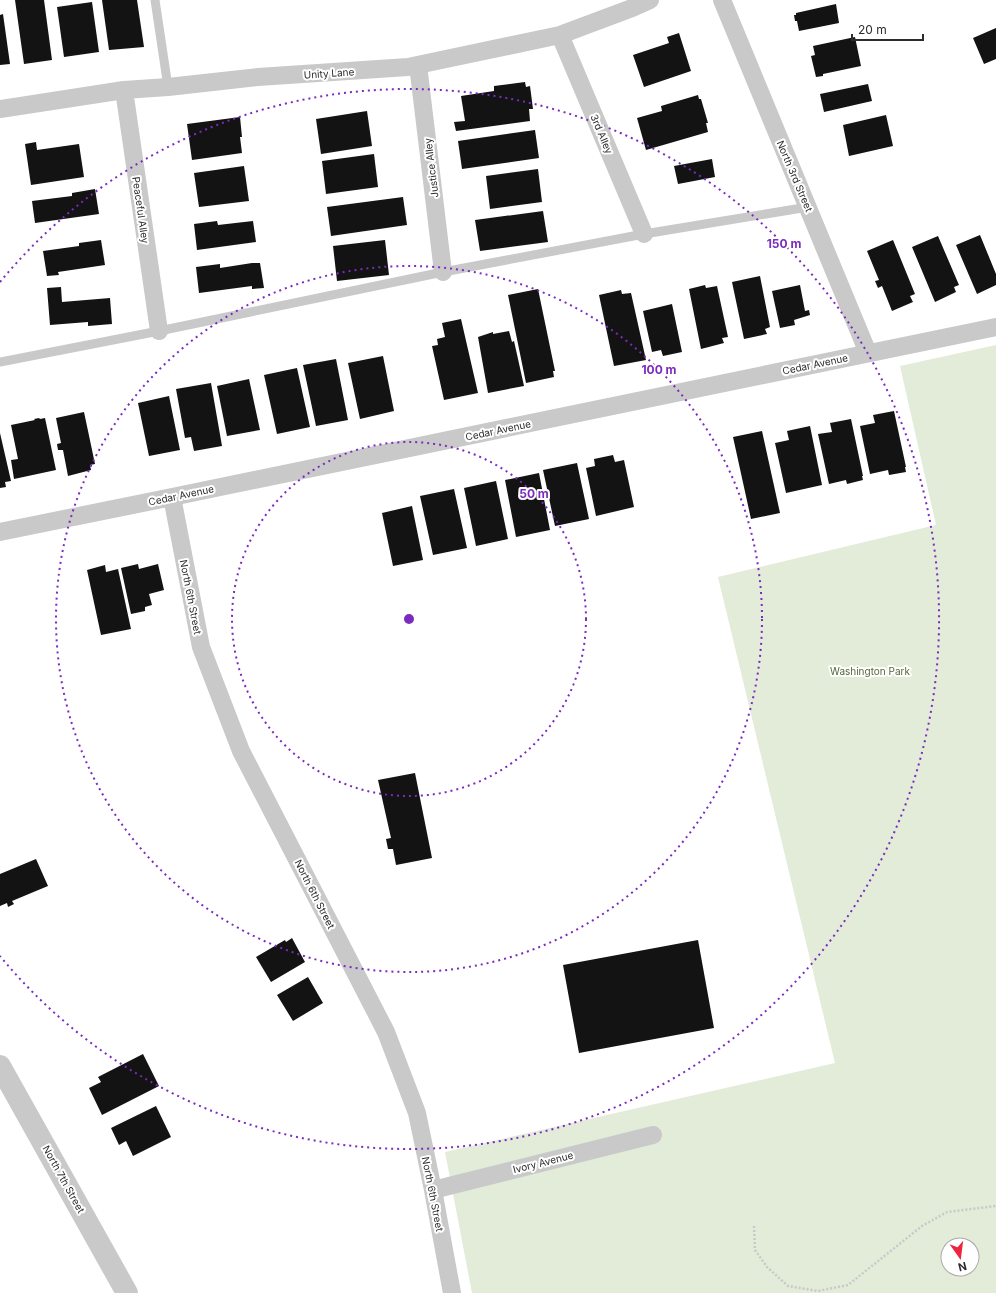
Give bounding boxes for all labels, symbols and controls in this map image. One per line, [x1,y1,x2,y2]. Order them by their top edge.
scale bar [852,16,923,42]
text: 20 m [858,22,887,37]
street label: Unity Lane [303,65,355,81]
street label: 3rd Alley [588,112,616,156]
street label: Justice Alley [421,137,441,198]
street label: North 3rd Street [775,138,816,214]
street label: Peaceful Alley [130,176,152,245]
text: 150 m [767,236,801,251]
street label: Cedar Avenue [781,351,849,377]
text: 100 m [641,362,677,377]
street label: Cedar Avenue [464,417,532,443]
street label: Cedar Avenue [147,482,215,508]
text: 50 m [519,486,549,501]
street label: North 6th Street [178,559,204,636]
centre of rings [402,612,416,626]
park label: Washington Park [830,665,910,677]
street label: North 6th Street [292,857,338,931]
street label: North 7th Street [40,1143,88,1215]
street label: Ivory Avenue [512,1149,575,1175]
street label: North 6th Street [420,1156,446,1233]
north arrow [940,1237,980,1277]
text: N [957,1259,968,1275]

